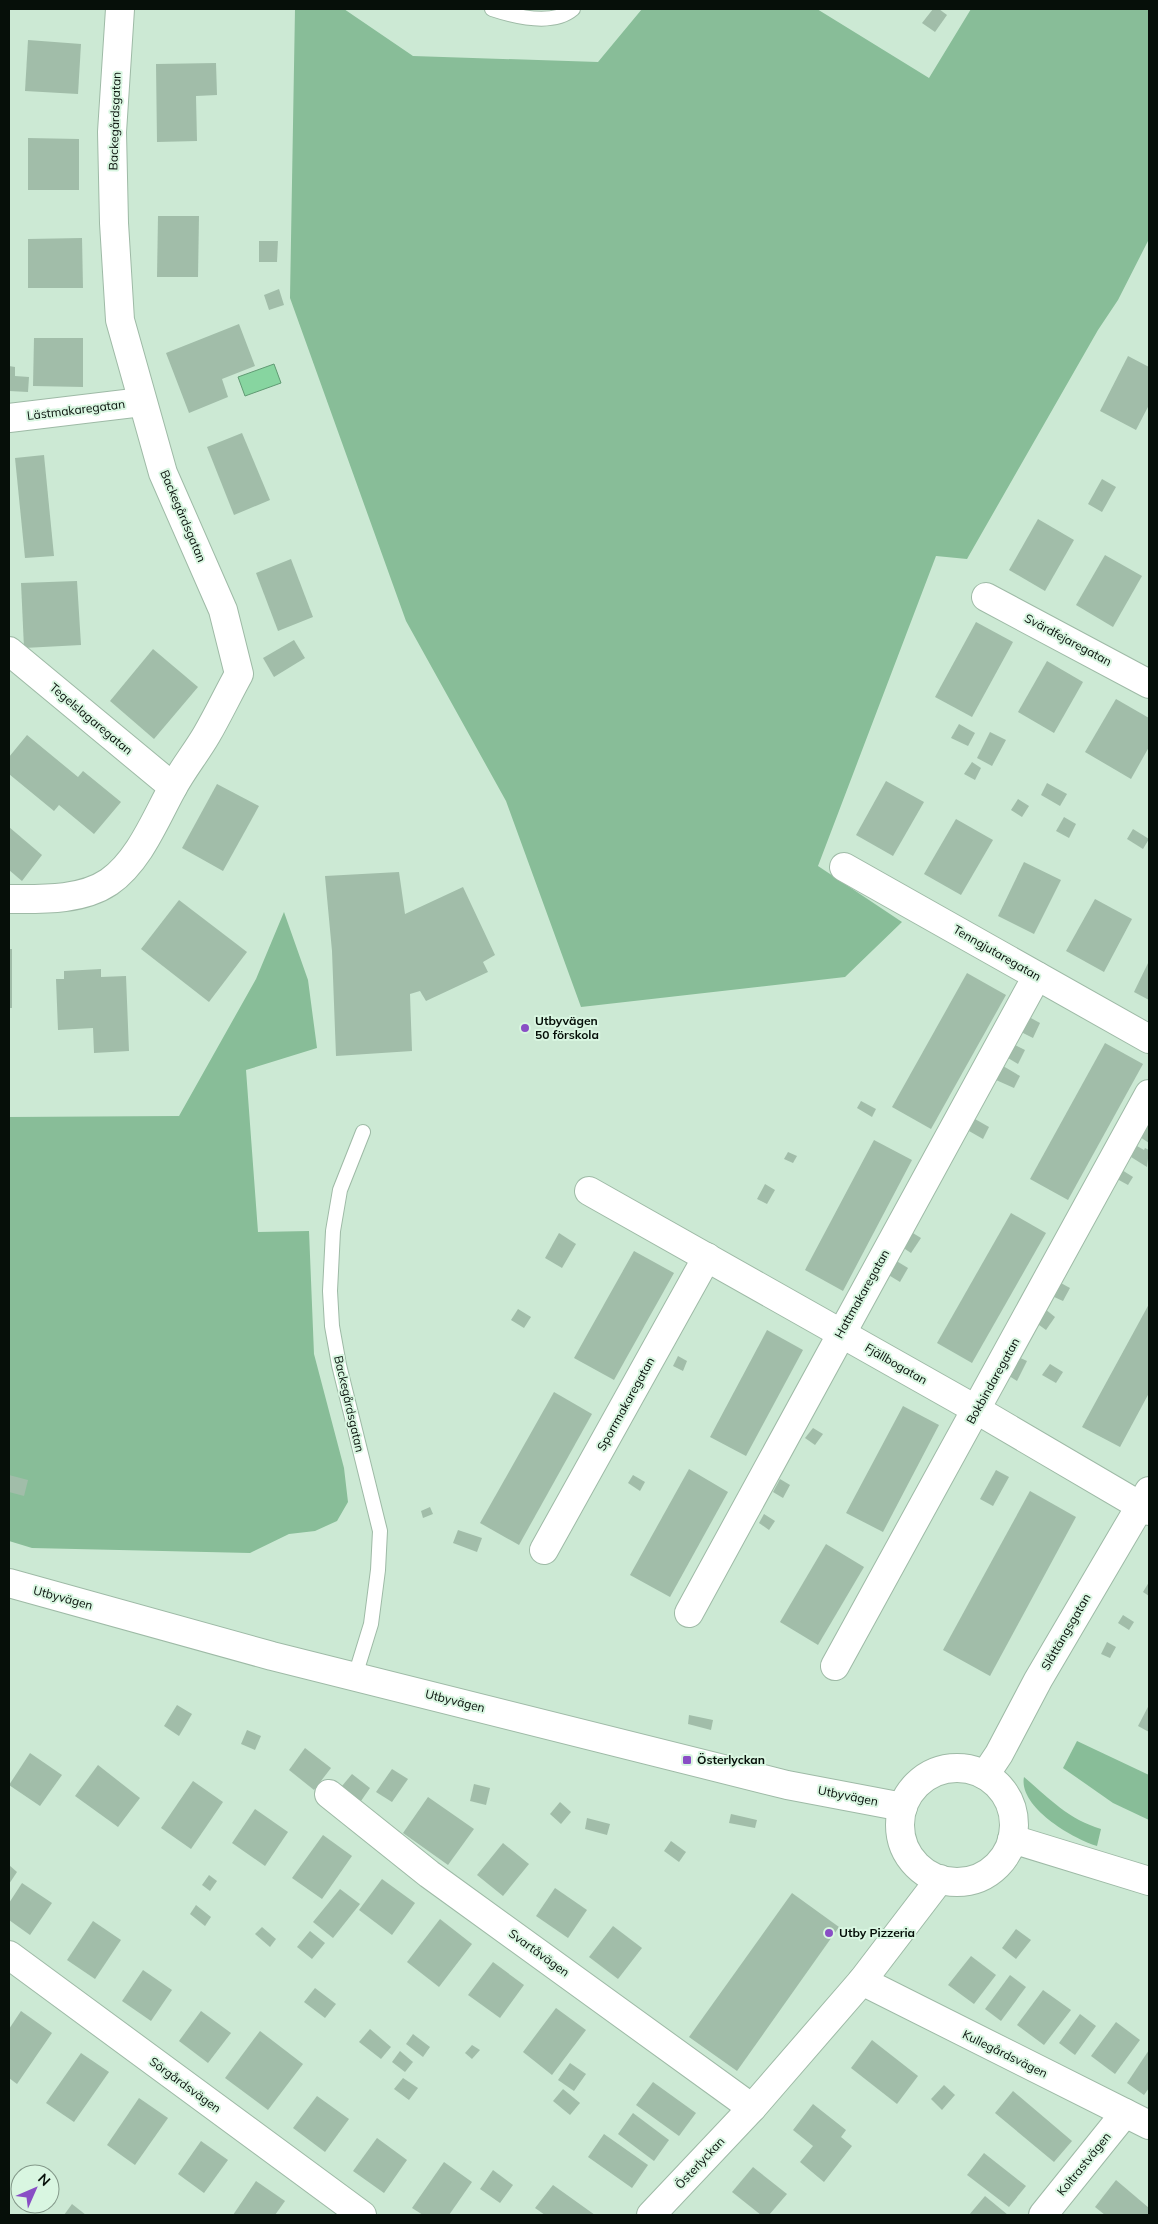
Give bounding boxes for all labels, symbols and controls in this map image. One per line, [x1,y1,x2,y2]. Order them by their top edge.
street label: Backegårdsgatan [105,71,124,171]
street label: Lästmakaregatan [26,396,126,423]
street label: Backegårdsgatan [157,467,210,564]
street label: Svärdfejaregatan [1022,610,1114,669]
street label: Tegelslagaregatan [47,680,136,758]
street label: Tenngjutaregatan [951,921,1044,984]
place label: Utbyvägen 50 förskola [535,1013,599,1042]
marker: Utbyvägen 50 förskola [519,1022,531,1034]
street label: Hattmakaregatan [831,1247,892,1341]
street label: Bokbindaregatan [963,1335,1022,1427]
street label: Fjällbogatan [862,1340,930,1387]
street label: Backegårdsgatan [331,1354,368,1454]
street label: Sporrmakaregatan [594,1354,658,1453]
street label: Utbyvägen [32,1582,95,1613]
street label: Slåttängsgatan [1038,1591,1094,1673]
street label: Utbyvägen [424,1686,487,1715]
place label: Österlyckan [697,1752,765,1767]
marker: Österlyckan [681,1754,693,1766]
street label: Utbyvägen [817,1782,879,1809]
place label: Utby Pizzeria [839,1925,915,1940]
street label: Svartåvägen [506,1926,573,1980]
marker: Utby Pizzeria [823,1927,835,1939]
street label: Kullegårdsvägen [960,2026,1050,2081]
street label: Sörgårdsvägen [147,2054,224,2116]
street label: Koltrastvägen [1053,2129,1114,2198]
street label: Österlyckan [672,2134,727,2192]
north arrow [10,2164,60,2214]
text: N [34,2170,54,2190]

